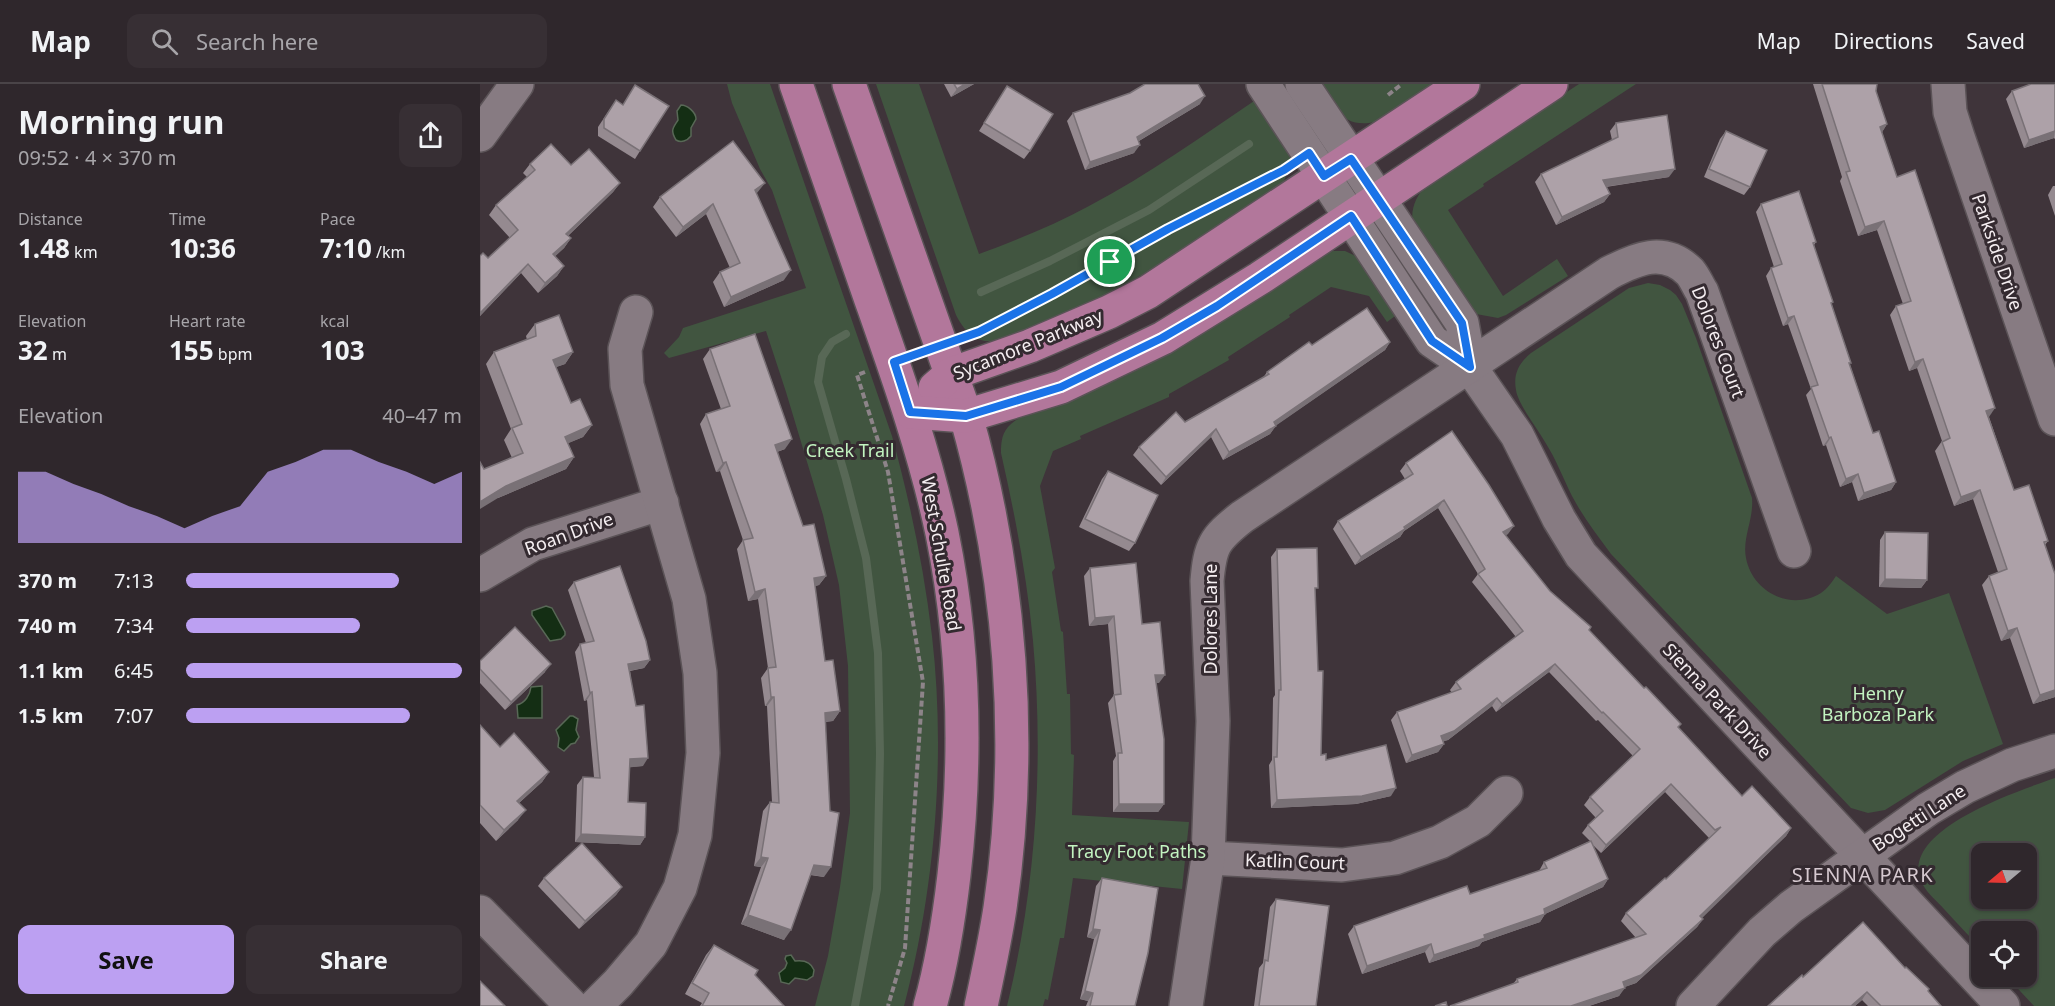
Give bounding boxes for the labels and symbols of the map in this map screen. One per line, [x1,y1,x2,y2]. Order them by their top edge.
street label: Parkside Drive [1967,190,2029,313]
pin [1084,236,1135,287]
street label: Dolores Court [1687,283,1751,401]
street label: Sycamore Parkway [949,303,1107,385]
park label: Creek Trail [806,438,894,462]
street label: West Schulte Road [917,475,967,633]
street label: Roan Drive [521,506,616,560]
street label: Dolores Lane [1198,564,1222,674]
street label: Sienna Park Drive [1658,638,1777,763]
park label: Henry Barboza Park [1822,681,1935,726]
street label: Bogetti Lane [1867,778,1970,856]
park label: Tracy Foot Paths [1068,839,1206,863]
north arrow [1971,843,2037,909]
street label: Katlin Court [1245,847,1346,875]
district label: SIENNA PARK [1792,861,1934,888]

